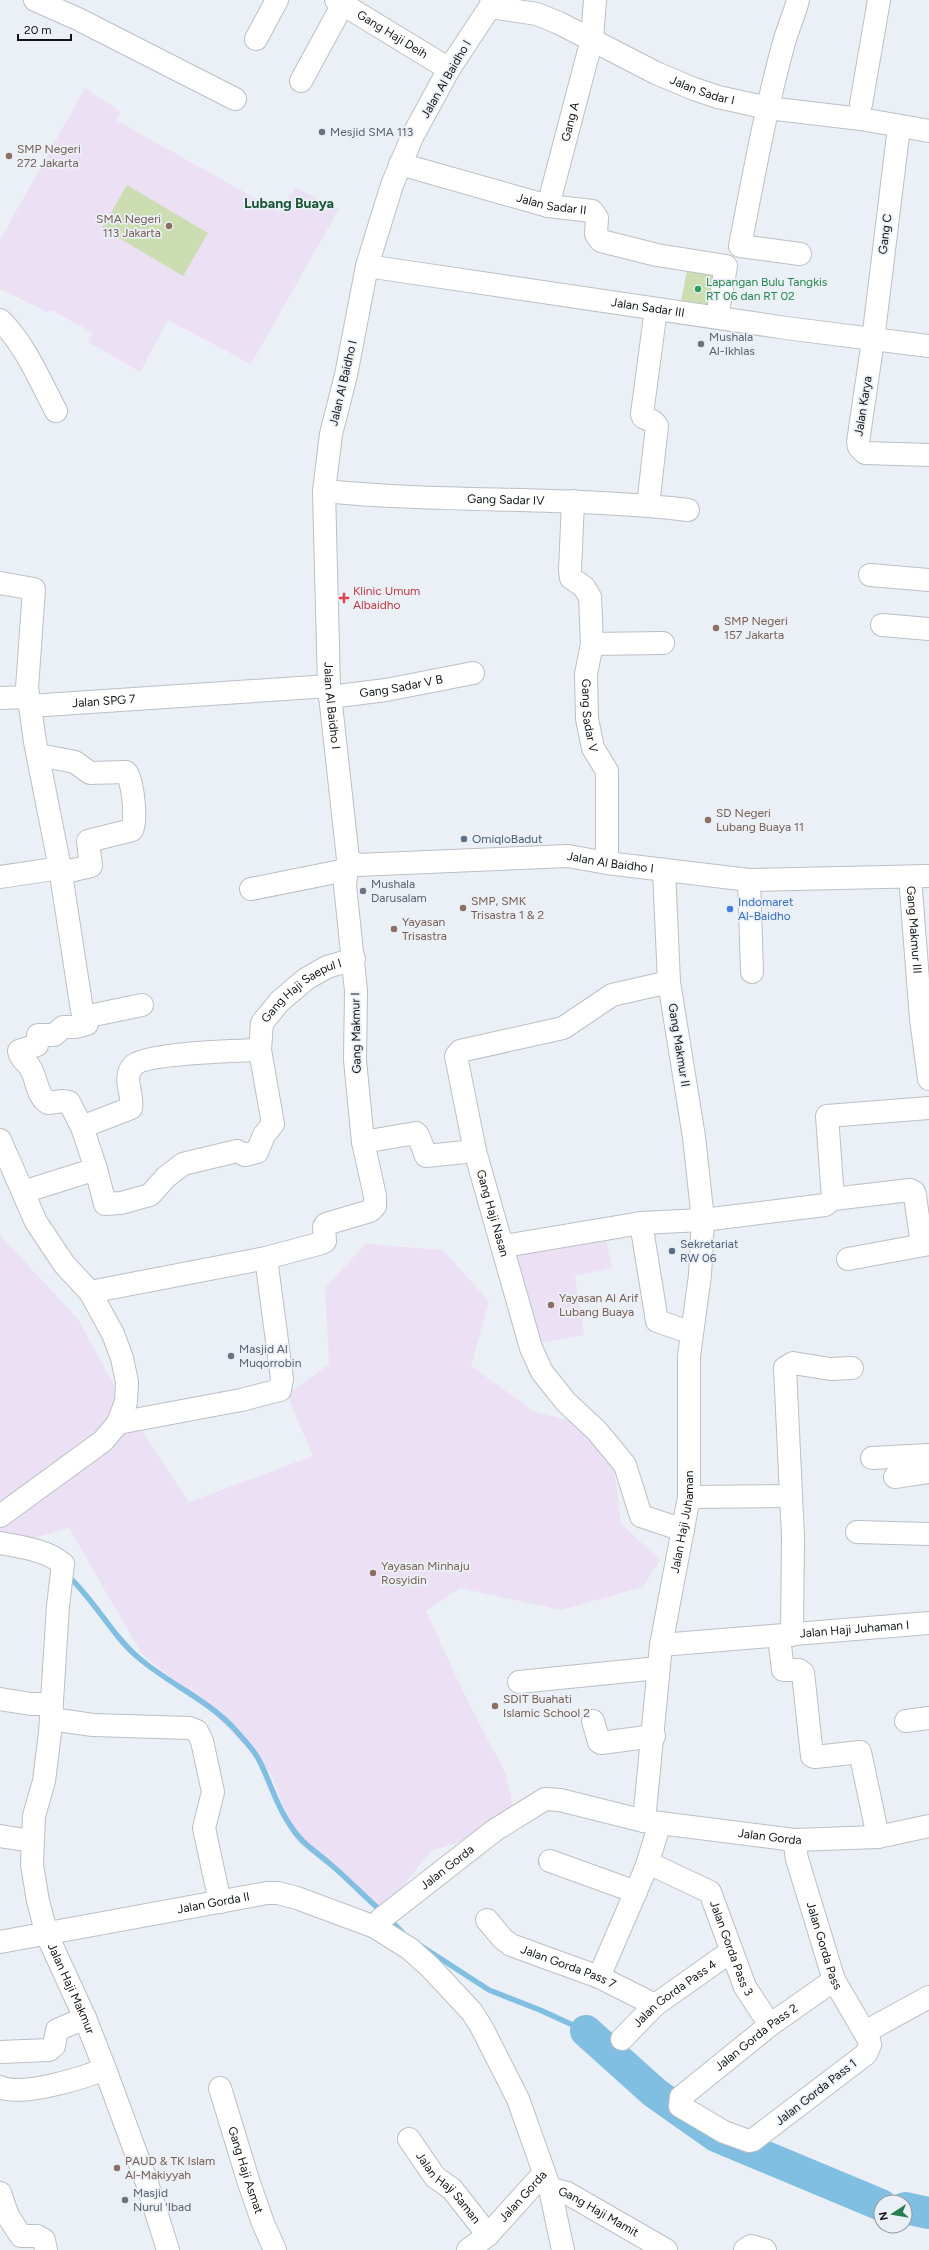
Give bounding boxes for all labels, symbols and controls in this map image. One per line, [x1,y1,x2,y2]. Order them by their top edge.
street label: Gang Haji Deih [354,7,431,61]
scale bar [18,16,71,42]
text: 20 m [24,23,52,37]
street label: Jalan Al Baidho I [418,38,474,120]
street label: Jalan Sadar I [668,73,736,107]
street label: Gang A [558,101,582,143]
place label: Mesjid SMA 113 [330,125,413,139]
marker: Mesjid SMA 113 [317,127,327,137]
place label: SMP Negeri 272 Jakarta [17,142,81,170]
marker: SMP Negeri 272 Jakarta [4,151,14,161]
street label: Jalan Sadar II [515,190,587,217]
district label: Lubang Buaya [244,195,334,212]
place label: SMA Negeri 113 Jakarta [96,212,161,240]
street label: Gang C [876,213,894,255]
marker: SMA Negeri 113 Jakarta [164,221,174,231]
place label: Lapangan Bulu Tangkis RT 06 dan RT 02 [706,275,828,303]
marker: Lapangan Bulu Tangkis RT 06 dan RT 02 [693,284,703,294]
street label: Jalan Sadar III [610,295,686,320]
place label: Mushala Al-Ikhlas [709,330,755,358]
street label: Jalan Al Baidho I [326,339,360,427]
marker: Mushala Al-Ikhlas [696,339,706,349]
street label: Jalan Karya [851,375,875,437]
street label: Gang Sadar IV [467,492,545,508]
place label: Klinic Umum Albaidho [353,584,420,612]
marker: Klinic Umum Albaidho [338,592,350,604]
place label: SMP Negeri 157 Jakarta [724,614,788,642]
marker: SMP Negeri 157 Jakarta [711,623,721,633]
street label: Jalan Al Baidho I [321,662,343,750]
street label: Gang Sadar V B [359,672,444,700]
street label: Gang Sadar V [579,679,601,754]
street label: Jalan SPG 7 [72,692,137,710]
place label: SD Negeri Lubang Buaya 11 [716,806,804,834]
marker: SD Negeri Lubang Buaya 11 [703,815,713,825]
place label: OmiqloBadut [472,832,543,846]
marker: OmiqloBadut [459,834,469,844]
street label: Jalan Al Baidho I [566,849,655,876]
place label: Mushala Darusalam [371,877,427,905]
marker: Mushala Darusalam [358,886,368,896]
street label: Gang Makmur III [904,886,924,974]
place label: SMP, SMK Trisastra 1 & 2 [471,894,544,922]
place label: Indomaret Al-Baidho [738,895,794,923]
marker: SMP, SMK Trisastra 1 & 2 [458,903,468,913]
marker: Indomaret Al-Baidho [725,904,735,914]
place label: Yayasan Trisastra [402,915,447,943]
marker: Yayasan Trisastra [389,924,399,934]
street label: Gang Haji Saepul I [258,956,343,1025]
street label: Gang Makmur I [348,992,364,1074]
street label: Gang Makmur II [665,1002,693,1088]
street label: Gang Haji Nasan [474,1168,512,1259]
place label: Sekretariat RW 06 [680,1237,739,1265]
marker: Sekretariat RW 06 [667,1246,677,1256]
place label: Yayasan Al Arif Lubang Buaya [559,1291,639,1319]
marker: Yayasan Al Arif Lubang Buaya [546,1300,556,1310]
place label: Masjid Al Muqorrobin [239,1342,302,1370]
marker: Masjid Al Muqorrobin [226,1351,236,1361]
street label: Jalan Haji Juhaman [668,1470,696,1574]
place label: Yayasan Minhaju Rosyidin [381,1559,470,1587]
marker: Yayasan Minhaju Rosyidin [368,1568,378,1578]
street label: Jalan Haji Juhaman I [799,1618,910,1641]
place label: SDIT Buahati Islamic School 2 [503,1692,590,1720]
marker: SDIT Buahati Islamic School 2 [490,1701,500,1711]
street label: Jalan Gorda [737,1826,802,1847]
street label: Jalan Gorda [418,1842,477,1893]
street label: Jalan Gorda II [176,1889,251,1916]
street label: Jalan Gorda Pass 3 [707,1899,756,1999]
street label: Jalan Gorda Pass [804,1900,845,1992]
street label: Jalan Haji Makmur [45,1941,98,2036]
street label: Jalan Gorda Pass 7 [519,1942,619,1991]
street label: Jalan Gorda Pass 4 [630,1957,719,2030]
street label: Jalan Gorda Pass 2 [712,2001,800,2074]
street label: Jalan Gorda Pass 1 [773,2056,859,2128]
street label: Gang Haji Asmat [225,2125,266,2216]
street label: Jalan Haji Saman [413,2149,483,2227]
place label: PAUD & TK Islam Al-Makiyyah [125,2154,215,2182]
marker: PAUD & TK Islam Al-Makiyyah [112,2163,122,2173]
street label: Jalan Gorda [496,2168,550,2225]
street label: Gang Haji Mamit [557,2184,642,2240]
place label: Masjid Nurul 'Ibad [133,2186,191,2214]
north arrow [873,2194,913,2234]
marker: Masjid Nurul 'Ibad [120,2195,130,2205]
text: N [876,2210,891,2221]

